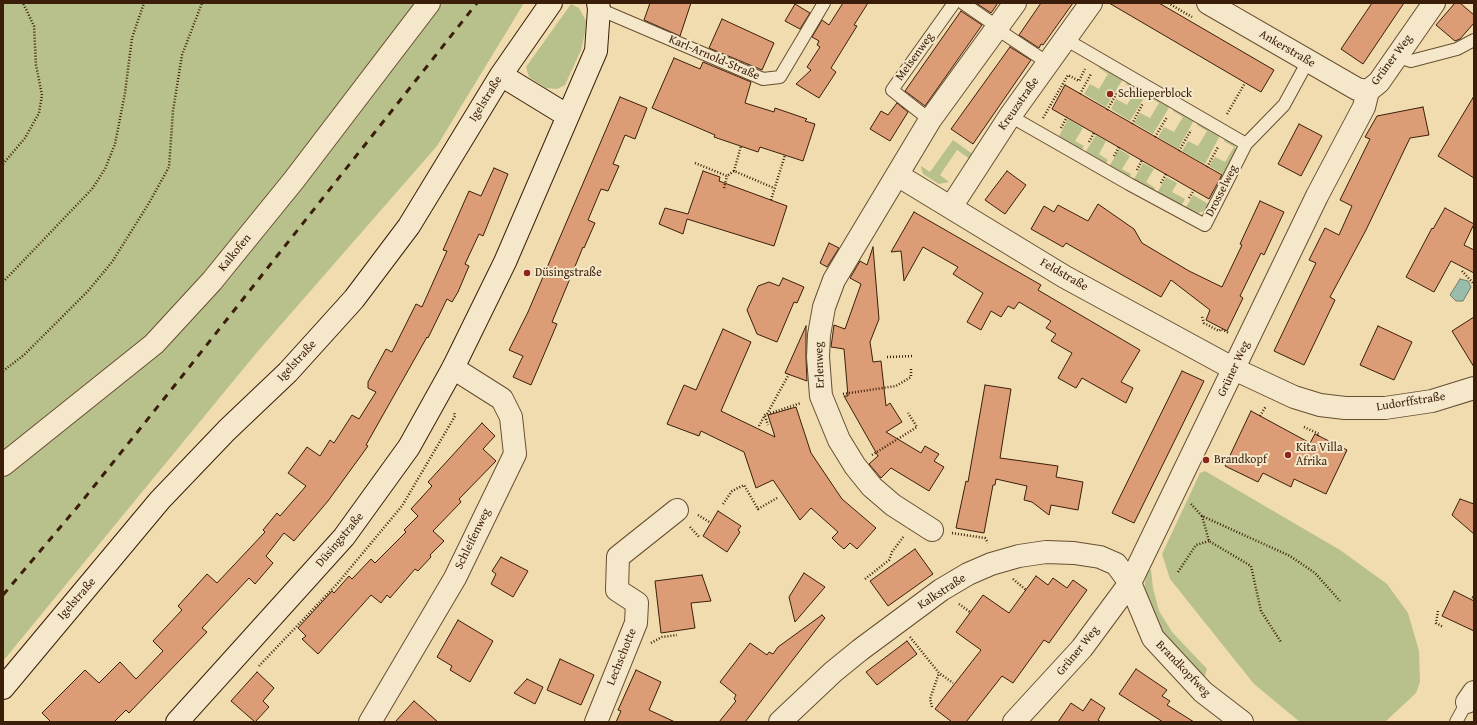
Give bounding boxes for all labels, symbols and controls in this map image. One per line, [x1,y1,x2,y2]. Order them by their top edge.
street label: Ankerstraße [1256,27,1318,71]
street label: Meisenweg [893,30,937,84]
street label: Karl-Arnold-Straße [666,32,762,84]
street label: Grüner Weg [1368,32,1416,88]
street label: Igelstraße [466,74,506,124]
street label: Kreuzstraße [995,75,1043,133]
place label: Schlieperblock [1118,87,1192,101]
marker: Schlieperblock [1105,89,1115,99]
street label: Drosselweg [1203,163,1241,219]
street label: Kalkofen [215,231,255,275]
street label: Feldstraße [1037,256,1091,294]
place label: Düsingstraße [535,266,602,280]
marker: Düsingstraße [522,268,532,278]
street label: Igelstraße [274,338,320,384]
street label: Grüner Weg [1215,339,1253,399]
street label: Erlenweg [812,341,828,389]
street label: Ludorffstraße [1375,389,1447,415]
place label: Kita Villa Afrika [1296,441,1343,469]
marker: Kita Villa Afrika [1283,450,1293,460]
place label: Brandkopf [1214,453,1267,467]
marker: Brandkopf [1201,455,1211,465]
street label: Schleifenweg [452,506,494,572]
street label: Düsingstraße [313,510,367,570]
street label: Kalkstraße [915,571,969,613]
street label: Igelstraße [55,575,99,623]
street label: Grüner Weg [1054,623,1102,679]
street label: Lechschotte [604,626,640,688]
street label: Brandkopfweg [1153,638,1213,700]

